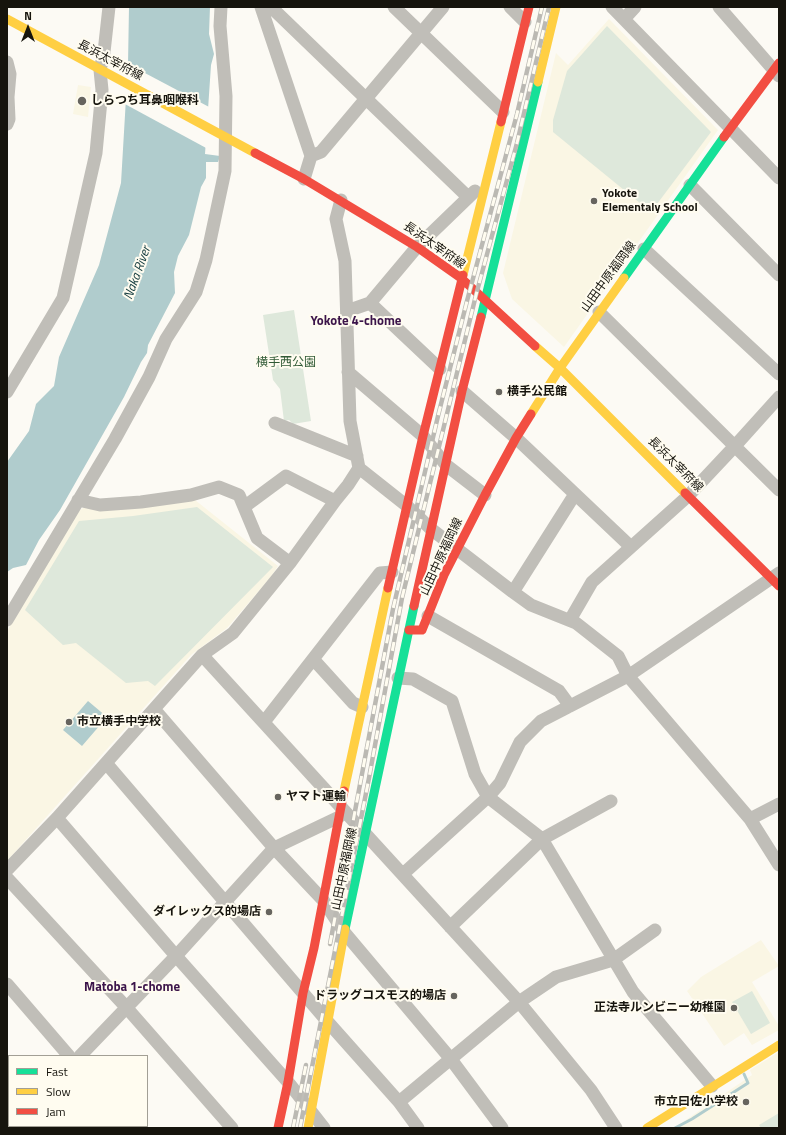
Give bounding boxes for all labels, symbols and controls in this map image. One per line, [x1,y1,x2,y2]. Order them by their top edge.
north arrow [8,8,48,48]
text: N [24,8,32,24]
street label: 長浜太宰府線 [75,38,145,84]
place label: しらつち耳鼻咽喉科 [91,94,199,108]
marker: しらつち耳鼻咽喉科 [76,95,88,107]
place label: Yokote Elementaly School [602,187,698,215]
marker: Yokote Elementaly School [589,196,599,206]
street label: 長浜太宰府線 [400,219,468,273]
street label: 山田中原福岡線 [578,239,640,315]
water label: Naka River [121,244,155,302]
district label: Yokote 4-chome [311,314,401,330]
park label: 横手西公園 [256,356,316,370]
place label: 横手公民館 [507,385,567,399]
marker: 横手公民館 [494,387,504,397]
street label: 長浜太宰府線 [644,434,706,496]
street label: 山田中原福岡線 [418,516,466,598]
place label: 市立横手中学校 [77,715,161,729]
marker: 市立横手中学校 [64,717,74,727]
place label: ヤマト運輸 [286,790,346,804]
marker: ヤマト運輸 [273,792,283,802]
street label: 山田中原福岡線 [329,826,361,912]
place label: ダイレックス的場店 [153,905,261,919]
marker: ダイレックス的場店 [264,907,274,917]
district label: Matoba 1-chome [84,980,180,996]
place label: ドラッグコスモス的場店 [314,989,446,1003]
marker: ドラッグコスモス的場店 [449,991,459,1001]
place label: 正法寺ルンビニー幼稚園 [594,1001,726,1015]
marker: 正法寺ルンビニー幼稚園 [729,1003,739,1013]
legend [8,1055,148,1127]
text: Fast [46,1062,68,1081]
text: Slow [46,1082,71,1101]
place label: 市立曰佐小学校 [654,1095,738,1109]
marker: 市立曰佐小学校 [741,1097,751,1107]
text: Jam [46,1102,66,1121]

